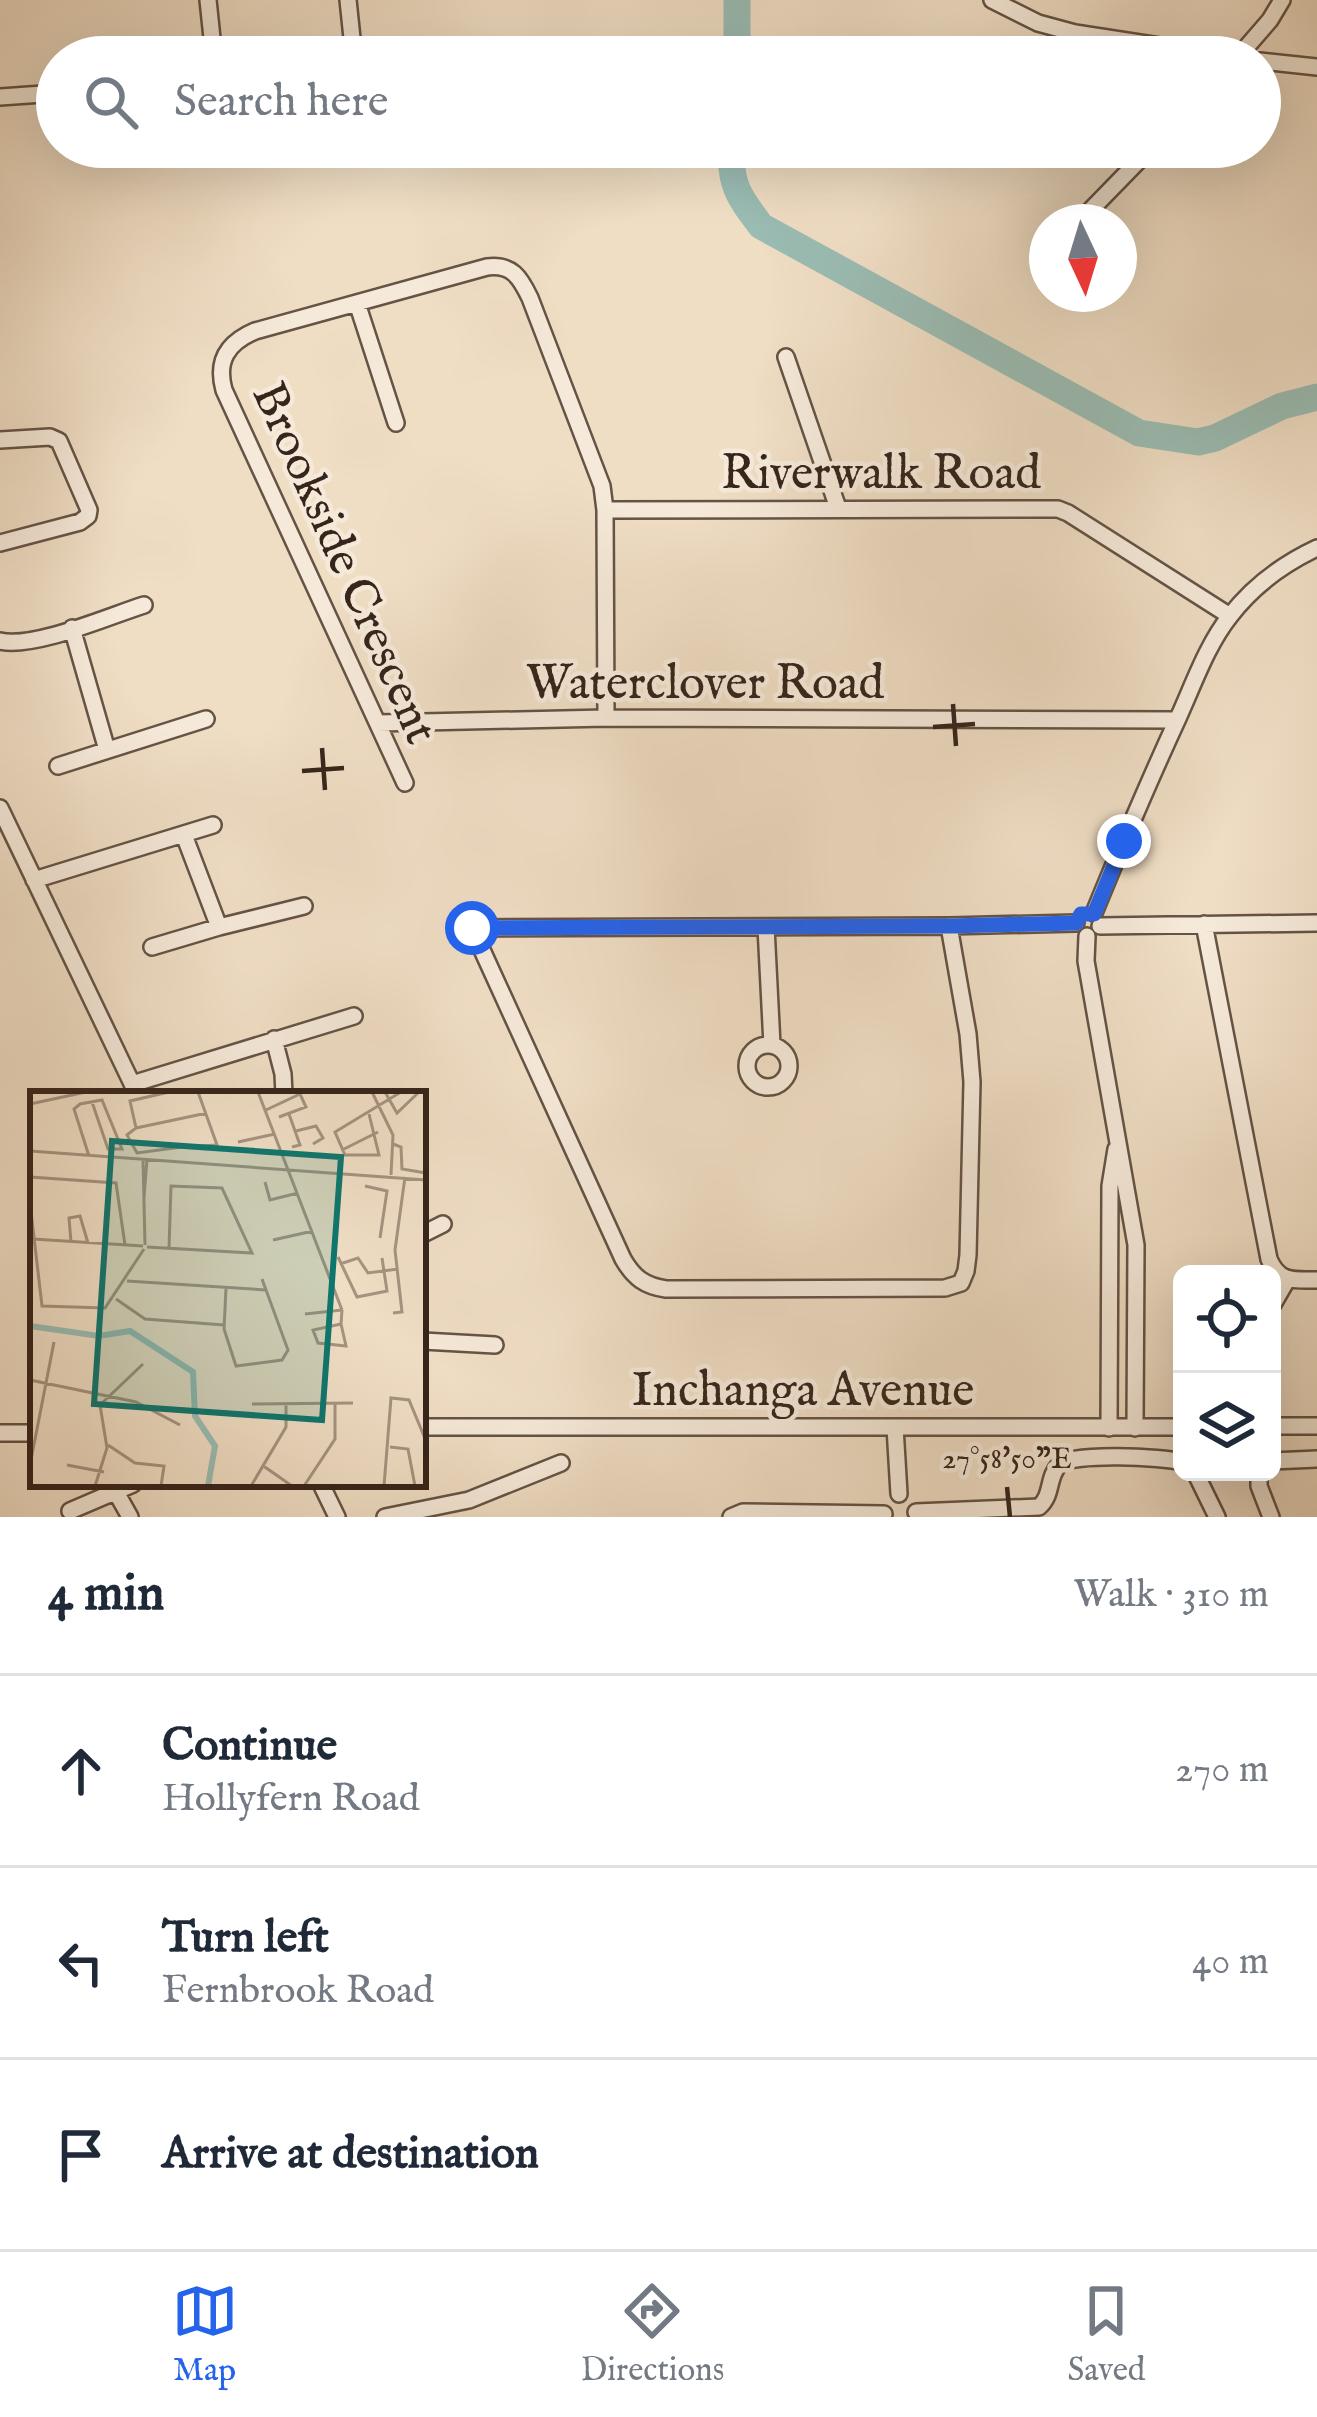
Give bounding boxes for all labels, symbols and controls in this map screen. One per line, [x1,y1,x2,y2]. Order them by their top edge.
search box [36,36,1281,168]
icon: search [78,69,144,135]
text: Search here [174,74,388,131]
north arrow [1029,204,1137,312]
street label: Brookside Crescent [237,374,450,754]
street label: Riverwalk Road [721,445,1041,505]
street label: Waterclover Road [526,655,885,715]
route end [1097,814,1151,868]
route start [445,901,499,955]
inset map [30,1091,426,1487]
map controls [1173,1265,1281,1481]
button: locate [1173,1265,1281,1373]
street label: Inchanga Avenue [632,1362,974,1422]
button: layers [1173,1373,1281,1481]
text: 27°58'50"E [942,1441,1072,1479]
text: 4 min [48,1563,164,1628]
text: Walk · 310 m [1074,1571,1269,1620]
text: Continue [162,1718,337,1775]
icon: ahead [48,1738,114,1804]
text: 270 m [1175,1746,1269,1795]
text: Hollyfern Road [162,1775,420,1824]
text: Turn left [162,1910,329,1967]
icon: left [48,1930,114,1996]
text: 40 m [1192,1938,1269,1987]
text: Fernbrook Road [162,1967,434,2016]
icon: arrive [48,2122,114,2188]
text: Arrive at destination [162,2126,539,2183]
tab: Map [172,2278,238,2392]
tab: Directions [581,2278,724,2392]
tab: Saved [1067,2278,1145,2392]

